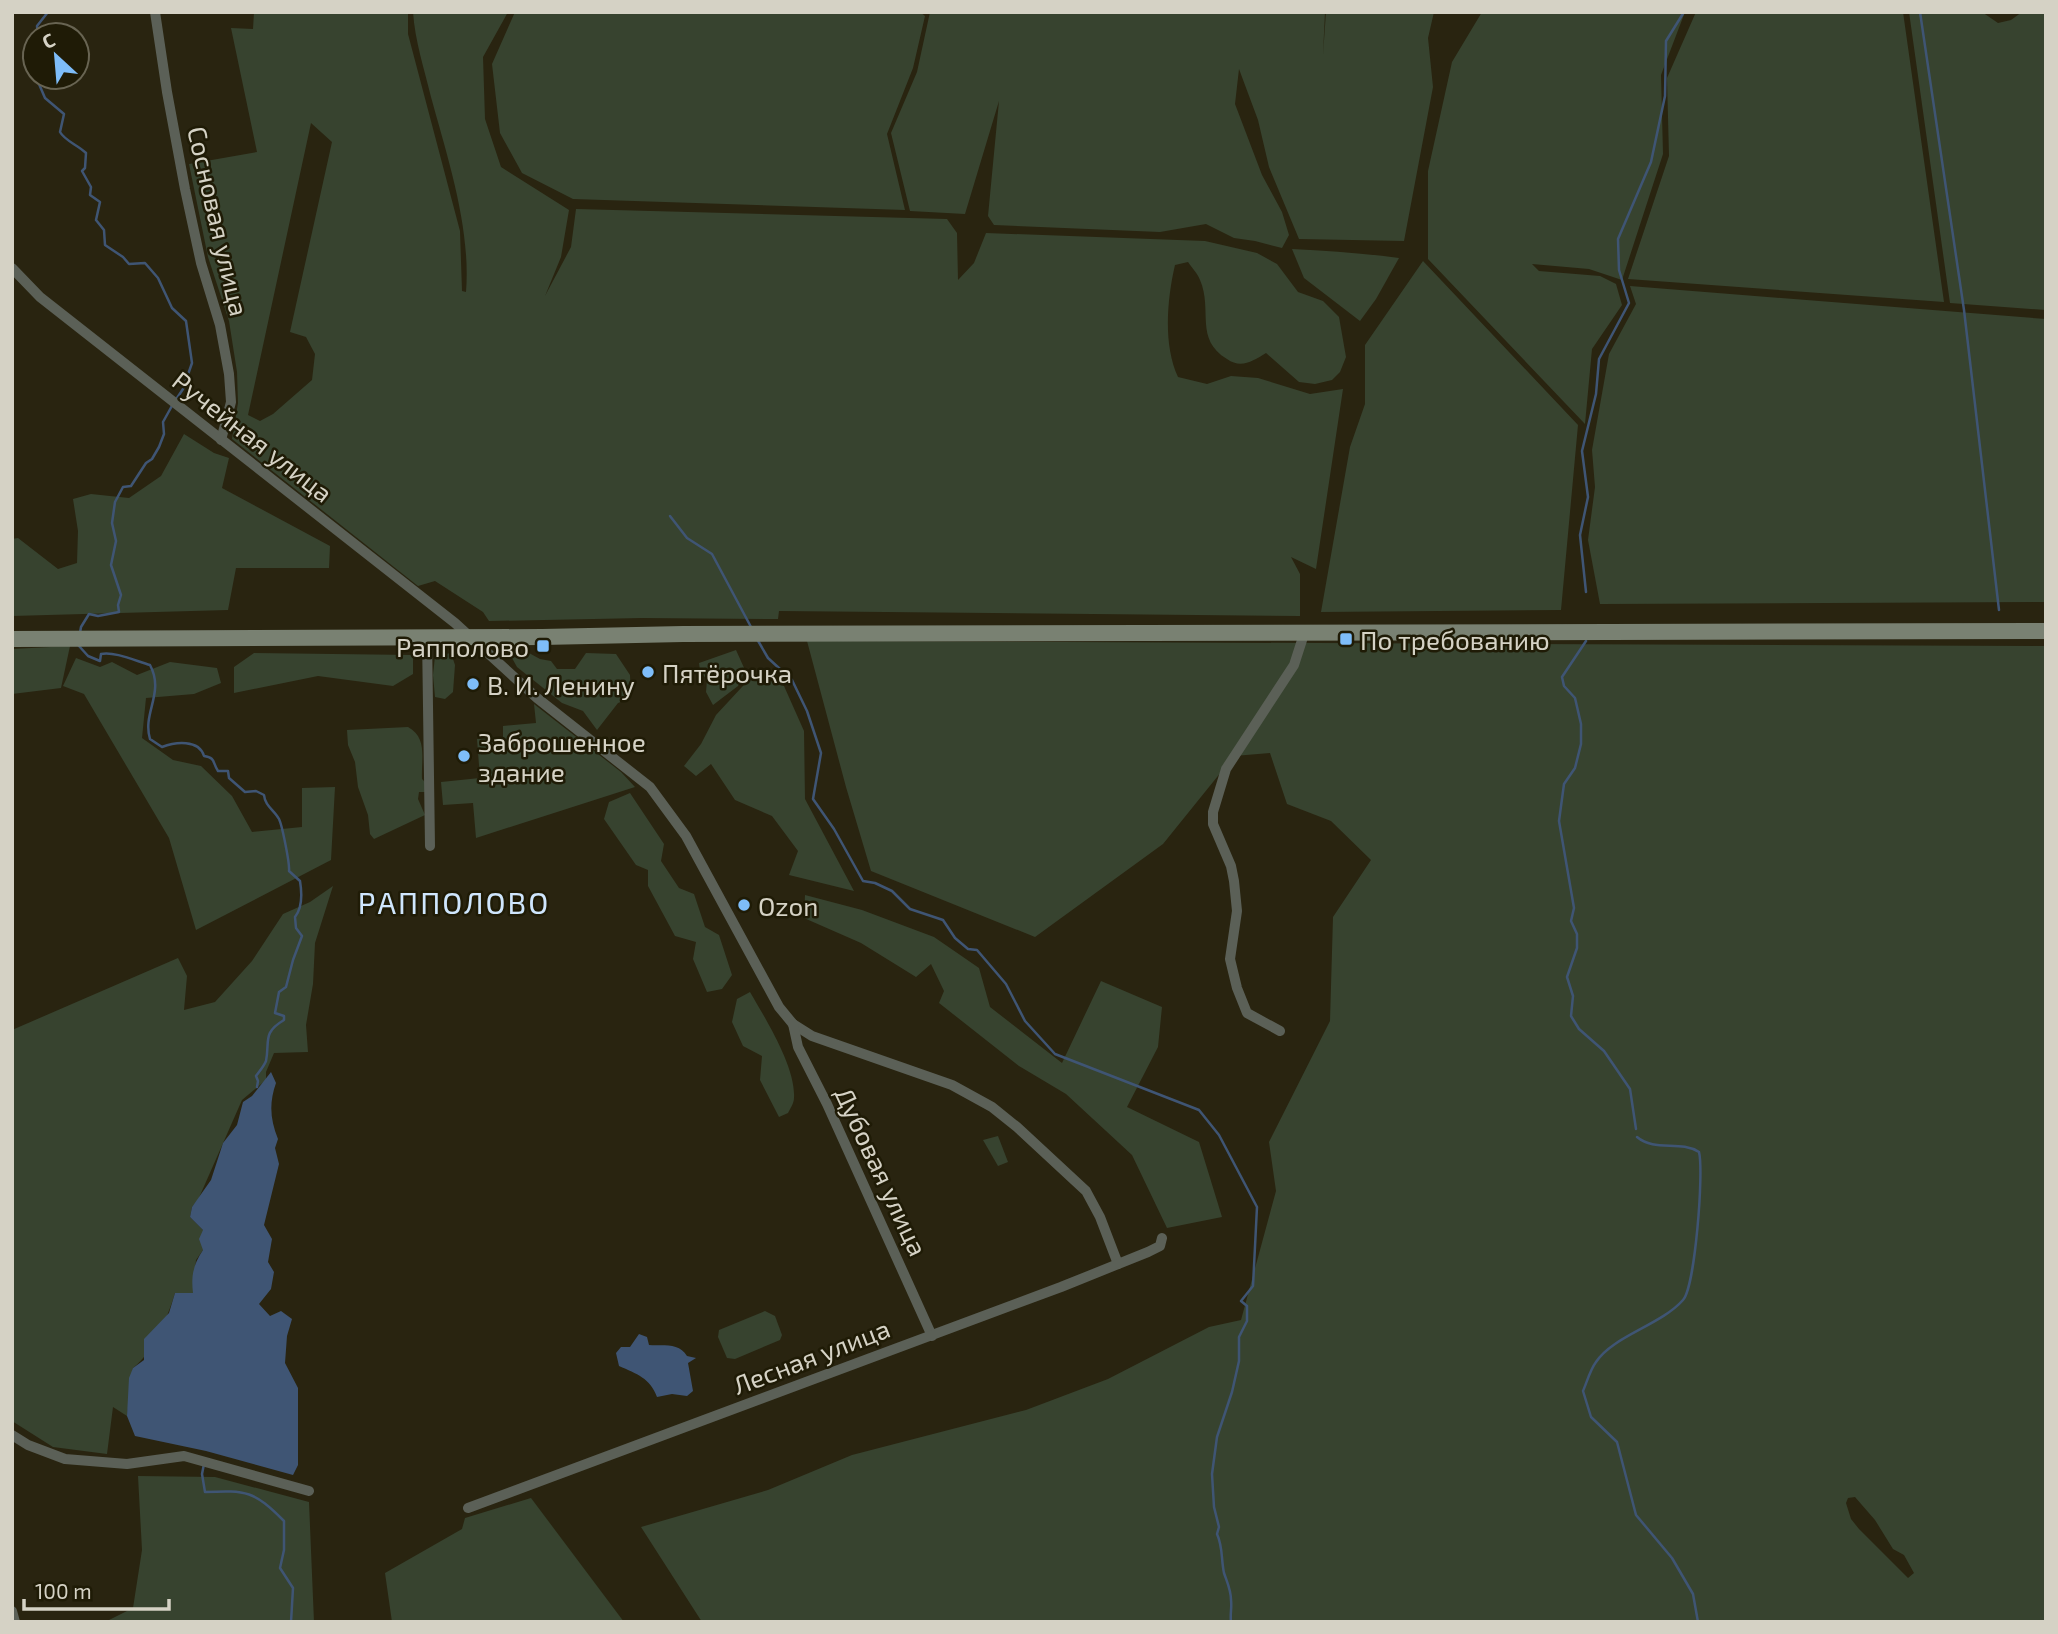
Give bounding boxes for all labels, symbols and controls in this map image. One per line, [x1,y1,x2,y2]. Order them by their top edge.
north arrow [21,21,91,91]
text: С [38,27,58,53]
street label: Сосновая улица [181,123,256,319]
street label: Ручейная улица [166,364,339,509]
place label: По требованию [1360,624,1550,655]
place label: Рапполово [396,631,529,662]
marker: По требованию [1338,631,1354,647]
marker: Рапполово [535,638,551,654]
place label: Пятёрочка [662,657,792,688]
marker: Пятёрочка [640,664,656,680]
place label: В. И. Ленину [487,669,635,701]
marker: В. И. Ленину [465,676,481,692]
place label: Заброшенное здание [478,726,646,787]
marker: Заброшенное здание [456,748,472,764]
district label: РАППОЛОВО [358,884,550,920]
place label: Ozon [758,890,818,921]
marker: Ozon [736,897,752,913]
street label: Дубовая улица [828,1082,935,1261]
street label: Лесная улица [728,1312,894,1401]
scale bar [24,1568,170,1612]
text: 100 m [35,1578,92,1603]

